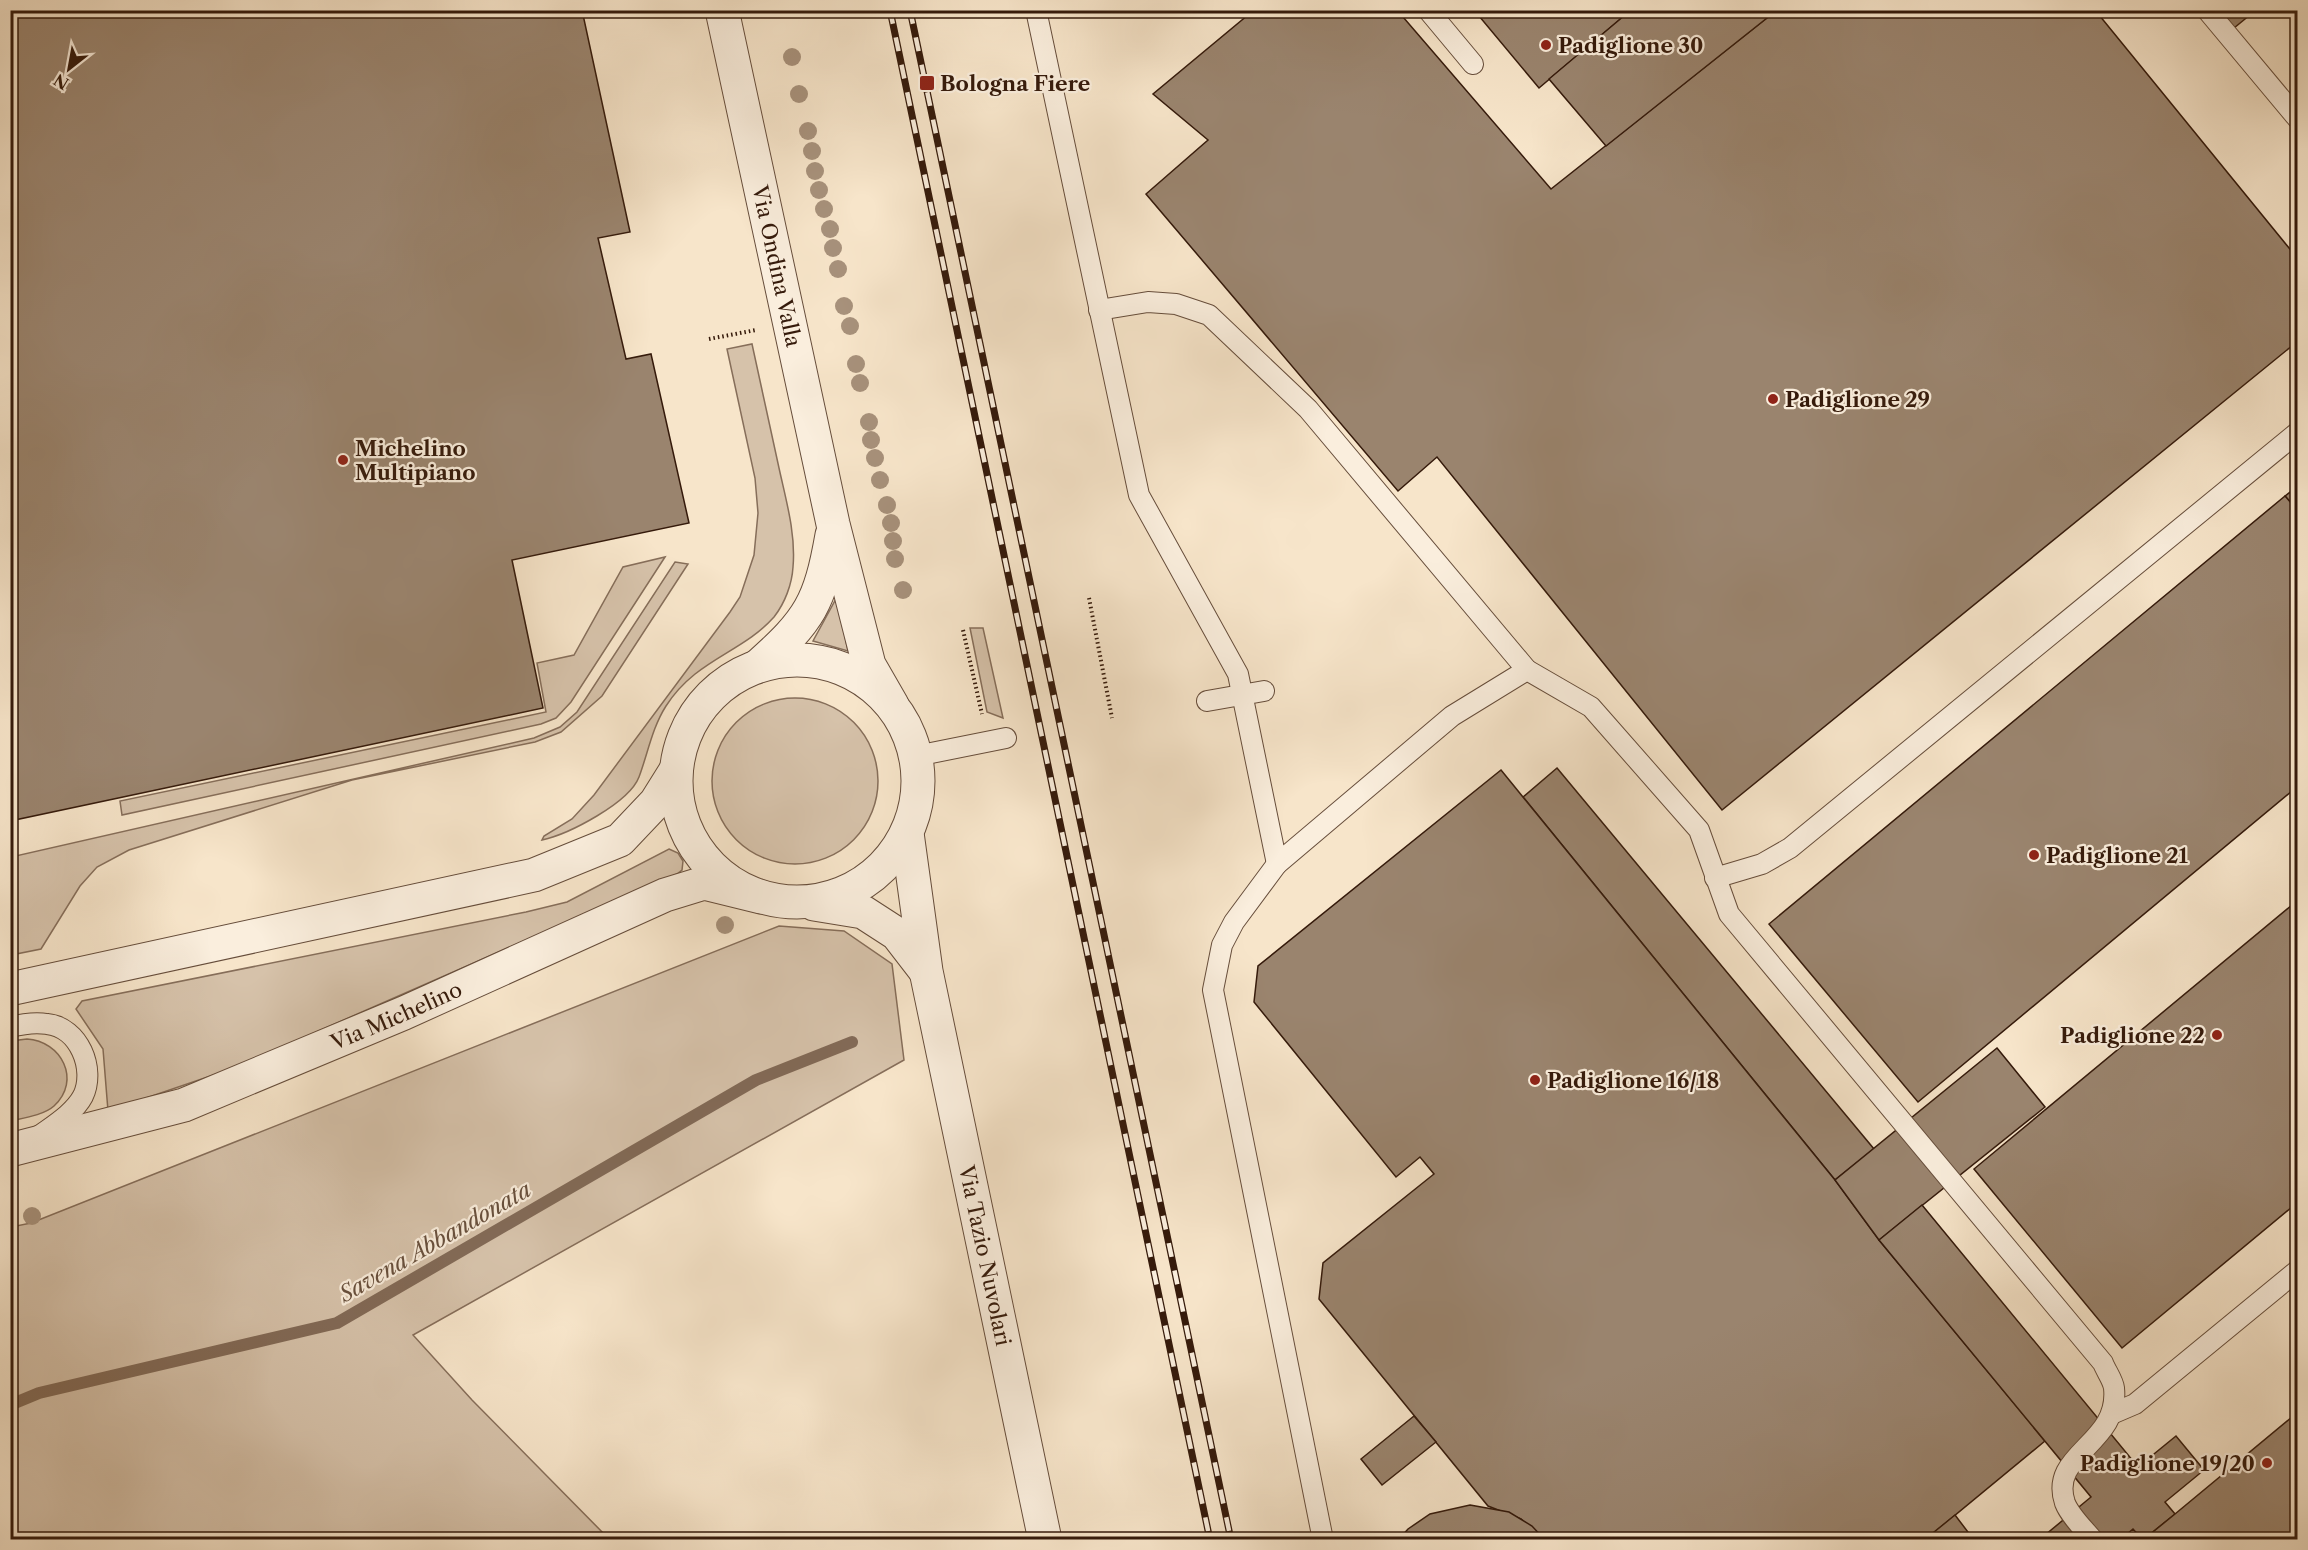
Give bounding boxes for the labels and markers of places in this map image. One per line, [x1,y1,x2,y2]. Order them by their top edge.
place label: Padiglione 30 [1558,33,1703,58]
marker: Padiglione 30 [1539,38,1553,52]
place label: Bologna Fiere [940,71,1090,96]
marker: Bologna Fiere [918,74,936,92]
place label: Padiglione 29 [1785,387,1930,412]
marker: Padiglione 29 [1766,392,1780,406]
place label: Michelino Multipiano [355,436,476,485]
marker: Michelino Multipiano [336,453,350,467]
place label: Padiglione 21 [2046,843,2189,868]
marker: Padiglione 21 [2027,848,2041,862]
place label: Padiglione 22 [2060,1023,2205,1048]
marker: Padiglione 22 [2210,1028,2224,1042]
place label: Padiglione 16/18 [1547,1068,1719,1093]
marker: Padiglione 16/18 [1528,1073,1542,1087]
place label: Padiglione 19/20 [2080,1451,2255,1476]
marker: Padiglione 19/20 [2260,1456,2274,1470]

